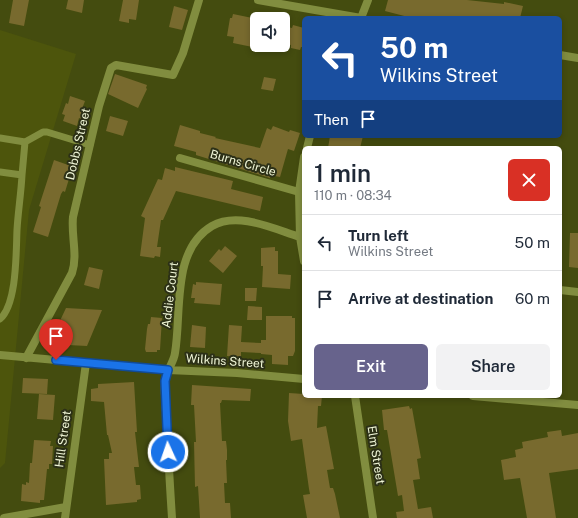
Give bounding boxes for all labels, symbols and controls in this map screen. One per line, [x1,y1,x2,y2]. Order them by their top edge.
map controls [250,12,290,52]
button: sound [250,12,290,52]
text: 50 m [380,31,448,64]
icon: left [314,32,366,84]
text: Wilkins Street [380,65,498,86]
street label: Dobbs Street [63,106,93,181]
icon: arrive [357,108,379,130]
text: Then [314,111,349,128]
street label: Burns Circle [208,147,278,179]
text: 1 min [314,159,371,187]
button: close [508,159,550,201]
text: 110 m · 08:34 [314,188,392,203]
text: Turn left [348,227,409,244]
icon: left [314,232,336,254]
text: 50 m [515,234,550,251]
text: Wilkins Street [348,244,433,259]
street label: Addie Court [159,261,181,329]
icon: arrive [314,288,336,310]
text: Arrive at destination [348,290,493,307]
text: 60 m [515,290,550,307]
pin [39,319,73,360]
icon: arrive [45,325,67,347]
button: Exit [314,344,428,390]
button: Share [436,344,550,390]
street label: Wilkins Street [185,351,265,371]
street label: Hill Street [52,409,74,468]
street label: Elm Street [364,425,388,486]
position arrow [147,431,189,473]

